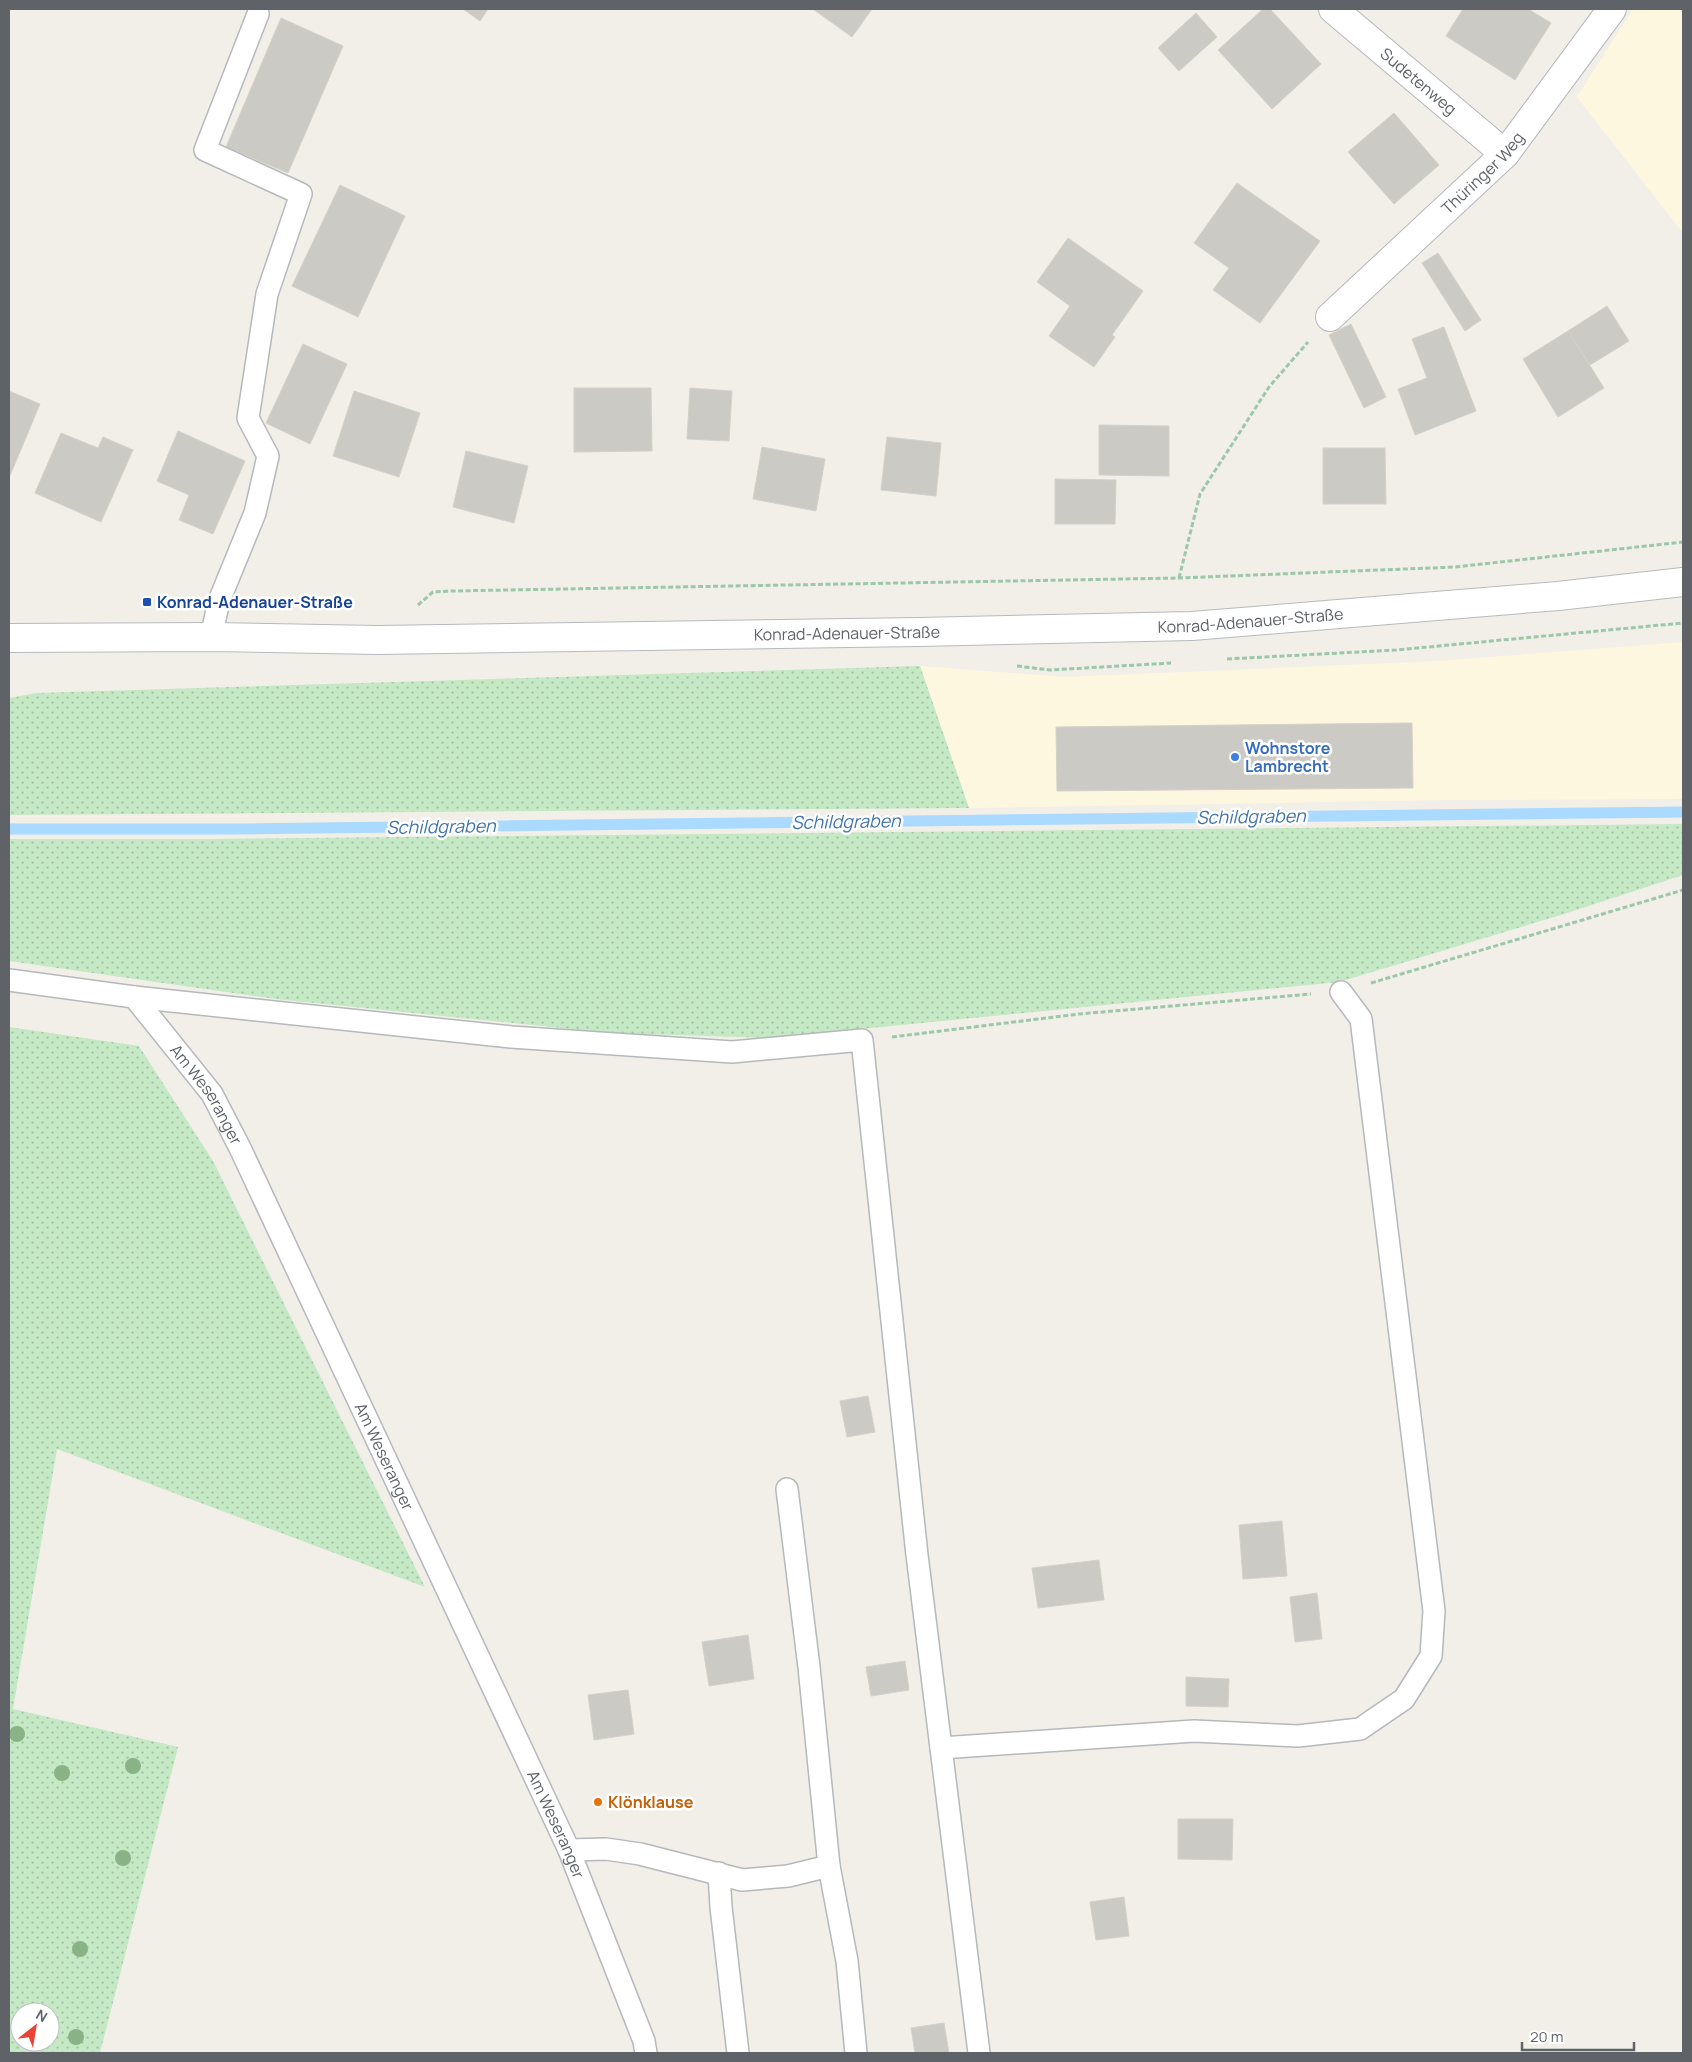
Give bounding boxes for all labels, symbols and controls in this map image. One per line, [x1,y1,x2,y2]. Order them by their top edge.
street label: Sudetenweg [1376,43,1462,120]
street label: Thüringer Weg [1437,127,1529,219]
place label: Konrad-Adenauer-Straße [157,591,353,613]
marker: Konrad-Adenauer-Straße [141,596,153,608]
street label: Konrad-Adenauer-Straße [1158,603,1344,638]
street label: Konrad-Adenauer-Straße [754,621,940,645]
place label: Wohnstore Lambrecht [1245,737,1331,777]
marker: Wohnstore Lambrecht [1229,751,1241,763]
water label: Schildgraben [1196,803,1307,829]
water label: Schildgraben [791,808,902,834]
water label: Schildgraben [386,813,497,839]
street label: Am Weseranger [165,1040,247,1149]
street label: Am Weseranger [350,1399,419,1514]
street label: Am Weseranger [522,1767,590,1882]
place label: Klönklause [608,1791,694,1813]
marker: Klönklause [592,1796,604,1808]
north arrow [10,2002,60,2052]
text: N [33,2005,51,2026]
scale bar [1522,2020,1634,2052]
text: 20 m [1530,2026,1563,2047]

